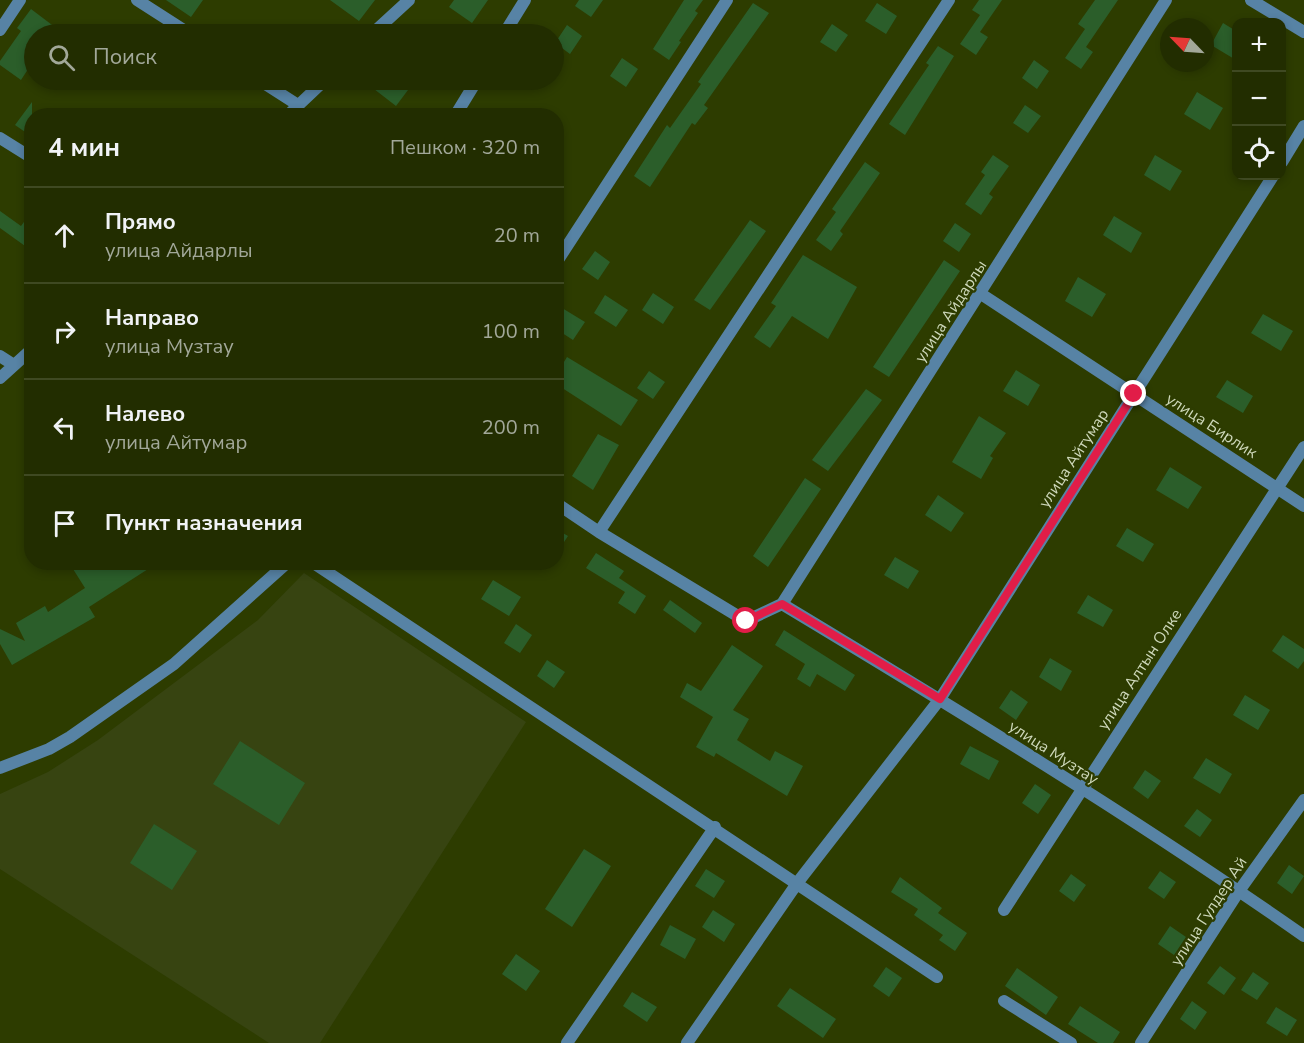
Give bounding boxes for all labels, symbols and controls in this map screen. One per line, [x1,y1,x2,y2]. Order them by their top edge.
north arrow [1160,18,1214,72]
map controls [1232,18,1286,180]
button: + [1232,18,1286,72]
search box [24,24,564,90]
icon: search [45,41,78,74]
text: Поиск [93,42,157,72]
button: − [1232,72,1286,126]
button: locate [1232,126,1286,180]
text: 4 мин [48,130,120,165]
text: Пешком · 320 m [390,134,540,161]
text: Прямо [105,207,176,237]
icon: ahead [48,219,81,252]
text: 20 m [494,222,540,249]
text: улица Айдарлы [105,237,253,264]
street label: улица Айдарлы [909,256,992,367]
text: Направо [105,303,199,333]
icon: right [48,315,81,348]
text: 100 m [482,318,540,345]
text: улица Музтау [105,333,234,360]
route end [1120,380,1146,406]
street label: улица Бирлик [1161,388,1262,464]
text: Налево [105,399,185,429]
street label: улица Айтумар [1034,405,1114,512]
icon: left [48,411,81,444]
text: 200 m [482,414,540,441]
text: улица Айтумар [105,429,247,456]
icon: arrive [48,507,81,540]
text: Пункт назначения [105,508,303,538]
street label: улица Алтын Олке [1092,605,1187,734]
route start [732,607,758,633]
street label: улица Музтау [1004,716,1103,790]
street label: улица Гулдер Ай [1165,853,1252,970]

